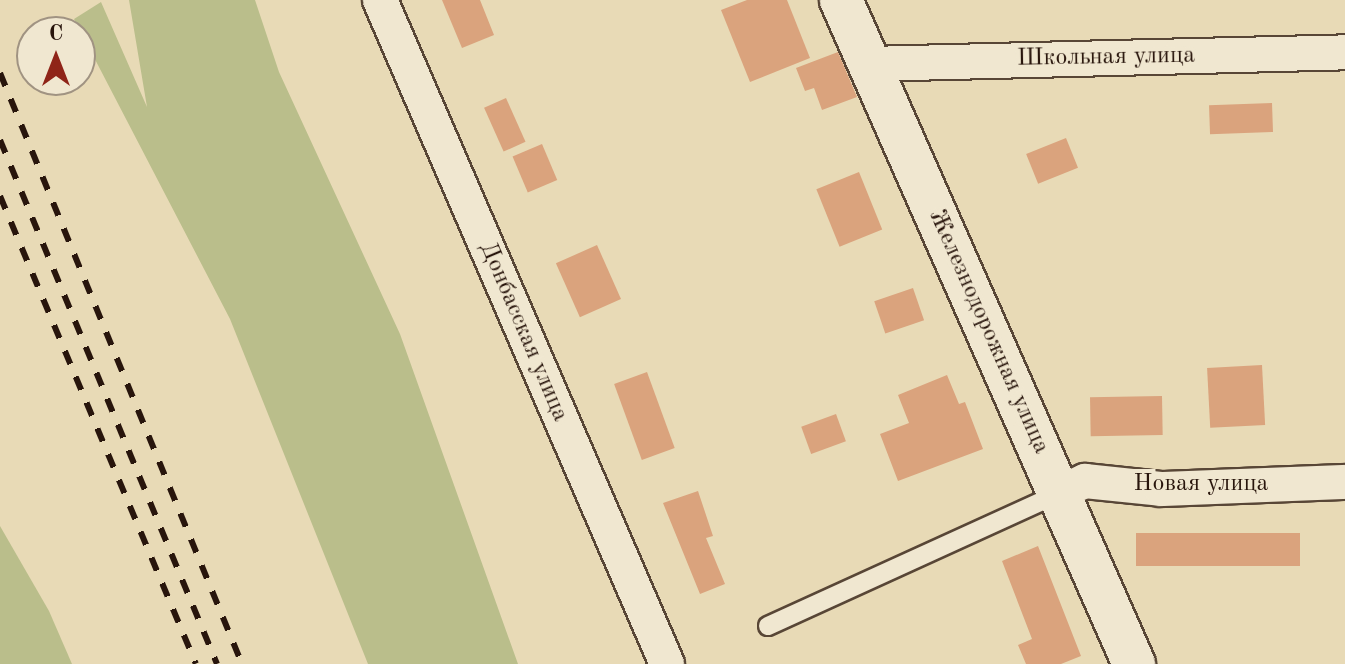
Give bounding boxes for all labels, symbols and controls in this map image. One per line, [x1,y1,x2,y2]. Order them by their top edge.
north arrow [16,16,96,96]
text: С [49,23,63,45]
street label: Школьная улица [1017,42,1195,74]
street label: Железнодорожная улица [921,206,1055,458]
street label: Донбасская улица [472,238,574,426]
street label: Новая улица [1134,471,1268,499]

